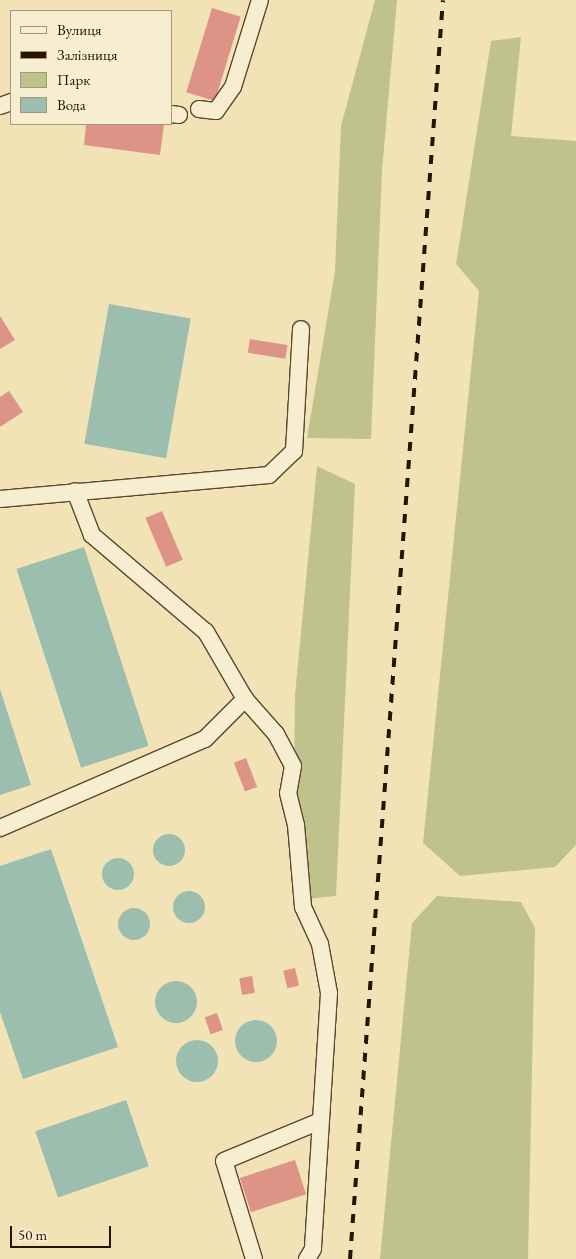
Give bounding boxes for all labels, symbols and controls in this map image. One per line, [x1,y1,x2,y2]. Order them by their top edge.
legend [10,10,172,125]
text: Вулиця [57,20,102,39]
text: Залізниця [57,45,117,64]
text: Парк [57,70,90,89]
text: Вода [57,95,86,114]
scale bar [12,1216,114,1248]
text: 50 m [18,1225,47,1244]

